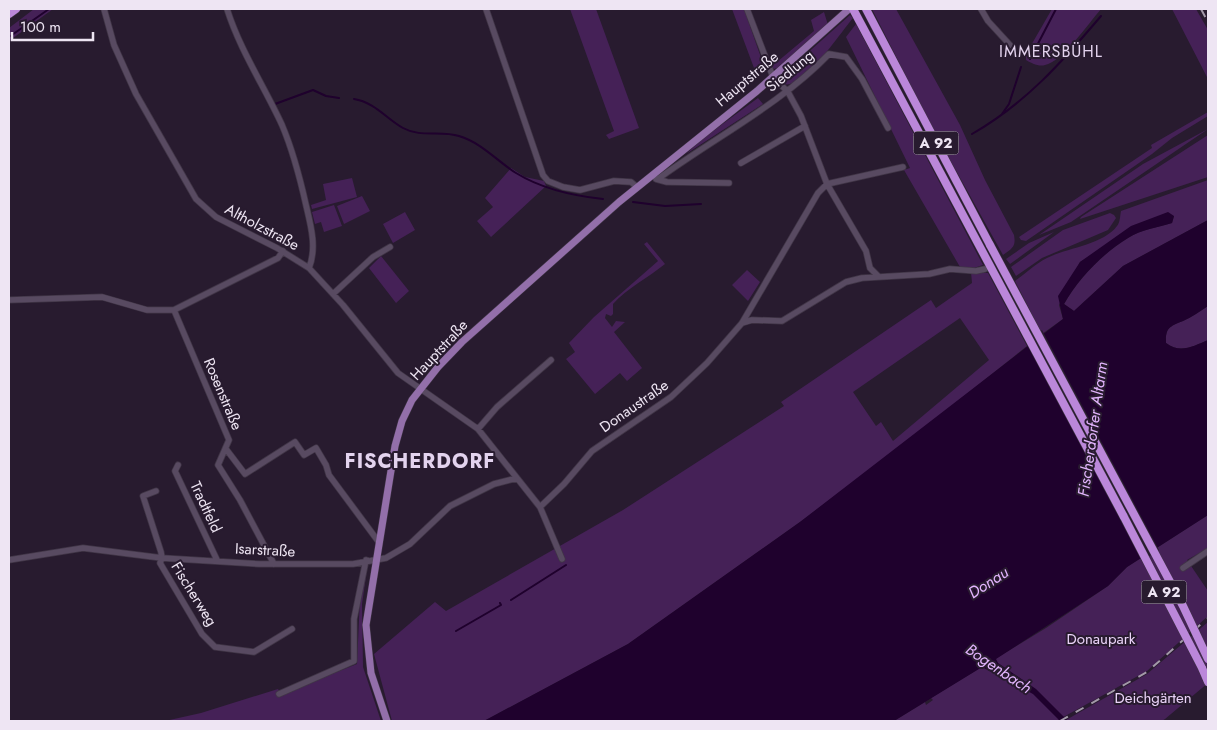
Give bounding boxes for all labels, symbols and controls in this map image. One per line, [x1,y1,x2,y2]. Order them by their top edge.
scale bar [12,10,94,42]
text: 100 m [20,16,61,38]
district label: IMMERSBÜHL [999,40,1103,63]
street label: Siedlung [761,45,819,97]
street label: Hauptstraße [711,46,783,112]
road number: A 92 [914,132,958,154]
street label: Altholzstraße [221,198,303,256]
street label: Hauptstraße [405,314,473,385]
street label: Rosenstraße [198,355,248,434]
water label: Fischerdorfer Altarm [1072,360,1113,498]
street label: Donaustraße [595,374,673,438]
district label: FISCHERDORF [345,447,495,476]
street label: Tradtfeld [185,478,227,536]
street label: Isarstraße [234,537,296,563]
street label: Fischerweg [166,558,222,630]
water label: Donau [963,561,1013,604]
road number: A 92 [1142,580,1186,604]
park label: Donaupark [1067,628,1136,650]
water label: Bogenbach [961,638,1036,699]
park label: Deichgärten [1114,687,1192,709]

